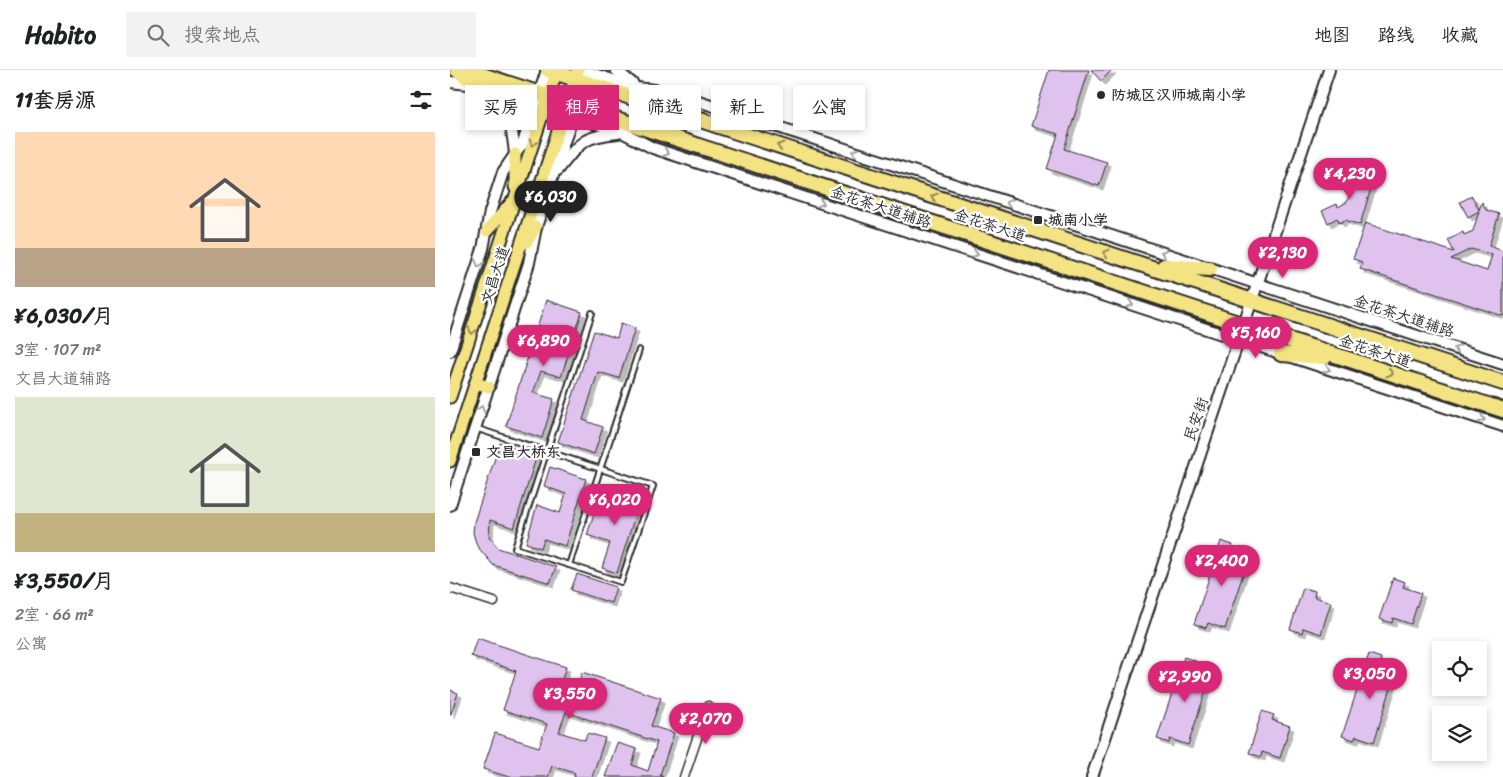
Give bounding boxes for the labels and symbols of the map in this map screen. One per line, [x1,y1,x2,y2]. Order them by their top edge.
place label: 防城区汉师城南小学 [1111,82,1246,108]
marker: 防城区汉师城南小学 [1095,89,1107,101]
one-way arrow [529,138,539,147]
one-way arrow [776,142,785,152]
one-way arrow [662,147,670,157]
one-way arrow [851,148,860,158]
pin: ¥4,230 [1309,158,1391,200]
street label: 金花茶大道辅路 [827,178,935,236]
pin: ¥6,030 [510,180,592,223]
one-way arrow [931,192,939,202]
one-way arrow [816,198,824,208]
one-way arrow [1006,199,1014,209]
street label: 金花茶大道 [950,201,1030,249]
place label: 城南小学 [1048,207,1108,233]
marker: 城南小学 [1032,214,1044,226]
pin: ¥2,130 [1242,236,1324,279]
street label: 文昌大道 [473,242,517,308]
one-way arrow [970,248,979,258]
one-way arrow [1102,248,1110,258]
one-way arrow [1160,249,1169,259]
one-way arrow [474,259,484,267]
street label: 金花茶大道辅路 [1350,287,1458,345]
one-way arrow [1125,299,1133,309]
pin: ¥5,160 [1215,316,1297,359]
pin: ¥6,890 [503,324,585,367]
one-way arrow [467,326,477,334]
street label: 金花茶大道 [1335,327,1415,375]
one-way arrow [1453,345,1461,355]
one-way arrow [1322,363,1331,373]
one-way arrow [1385,367,1393,377]
street label: 民安街 [1176,393,1216,445]
one-way arrow [476,405,486,414]
one-way arrow [1477,414,1485,424]
place label: 文昌大桥东 [486,439,561,465]
marker: 文昌大桥东 [470,446,482,458]
pin: ¥6,020 [574,484,656,526]
pin: ¥2,400 [1181,544,1263,587]
pin: ¥3,050 [1329,658,1411,700]
pin: ¥2,990 [1144,660,1226,703]
pin: ¥3,550 [529,678,611,720]
pin: ¥2,070 [665,702,747,745]

